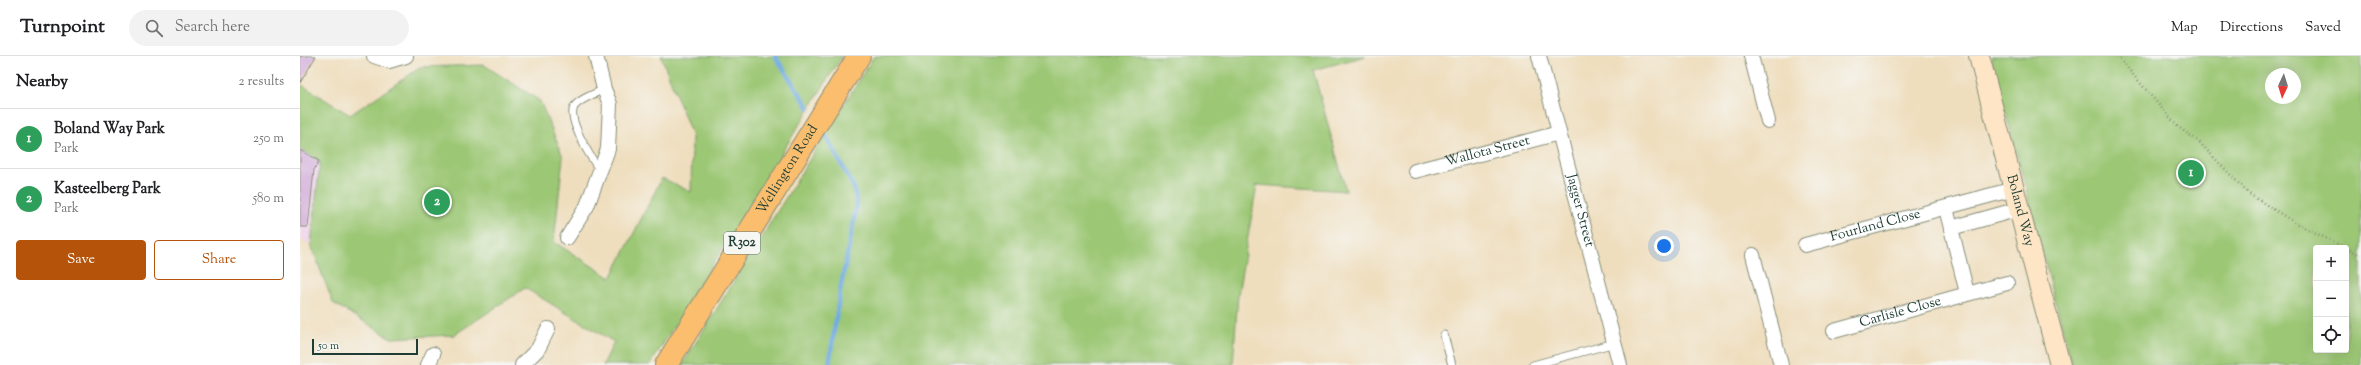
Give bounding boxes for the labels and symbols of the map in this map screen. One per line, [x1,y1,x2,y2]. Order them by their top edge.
north arrow [2265,68,2301,104]
street label: Wellington Road [752,121,824,219]
street label: Wallota Street [1443,131,1532,173]
pin: 1 [2178,158,2204,188]
street label: Jagger Street [1560,171,1599,250]
street label: Boland Way [2001,173,2039,249]
pin: 2 [424,187,450,217]
street label: Fourland Close [1828,204,1923,248]
road number: R302 [724,232,760,254]
your location [1654,236,1674,256]
street label: Carlisle Close [1857,292,1944,333]
scale bar [312,337,418,356]

